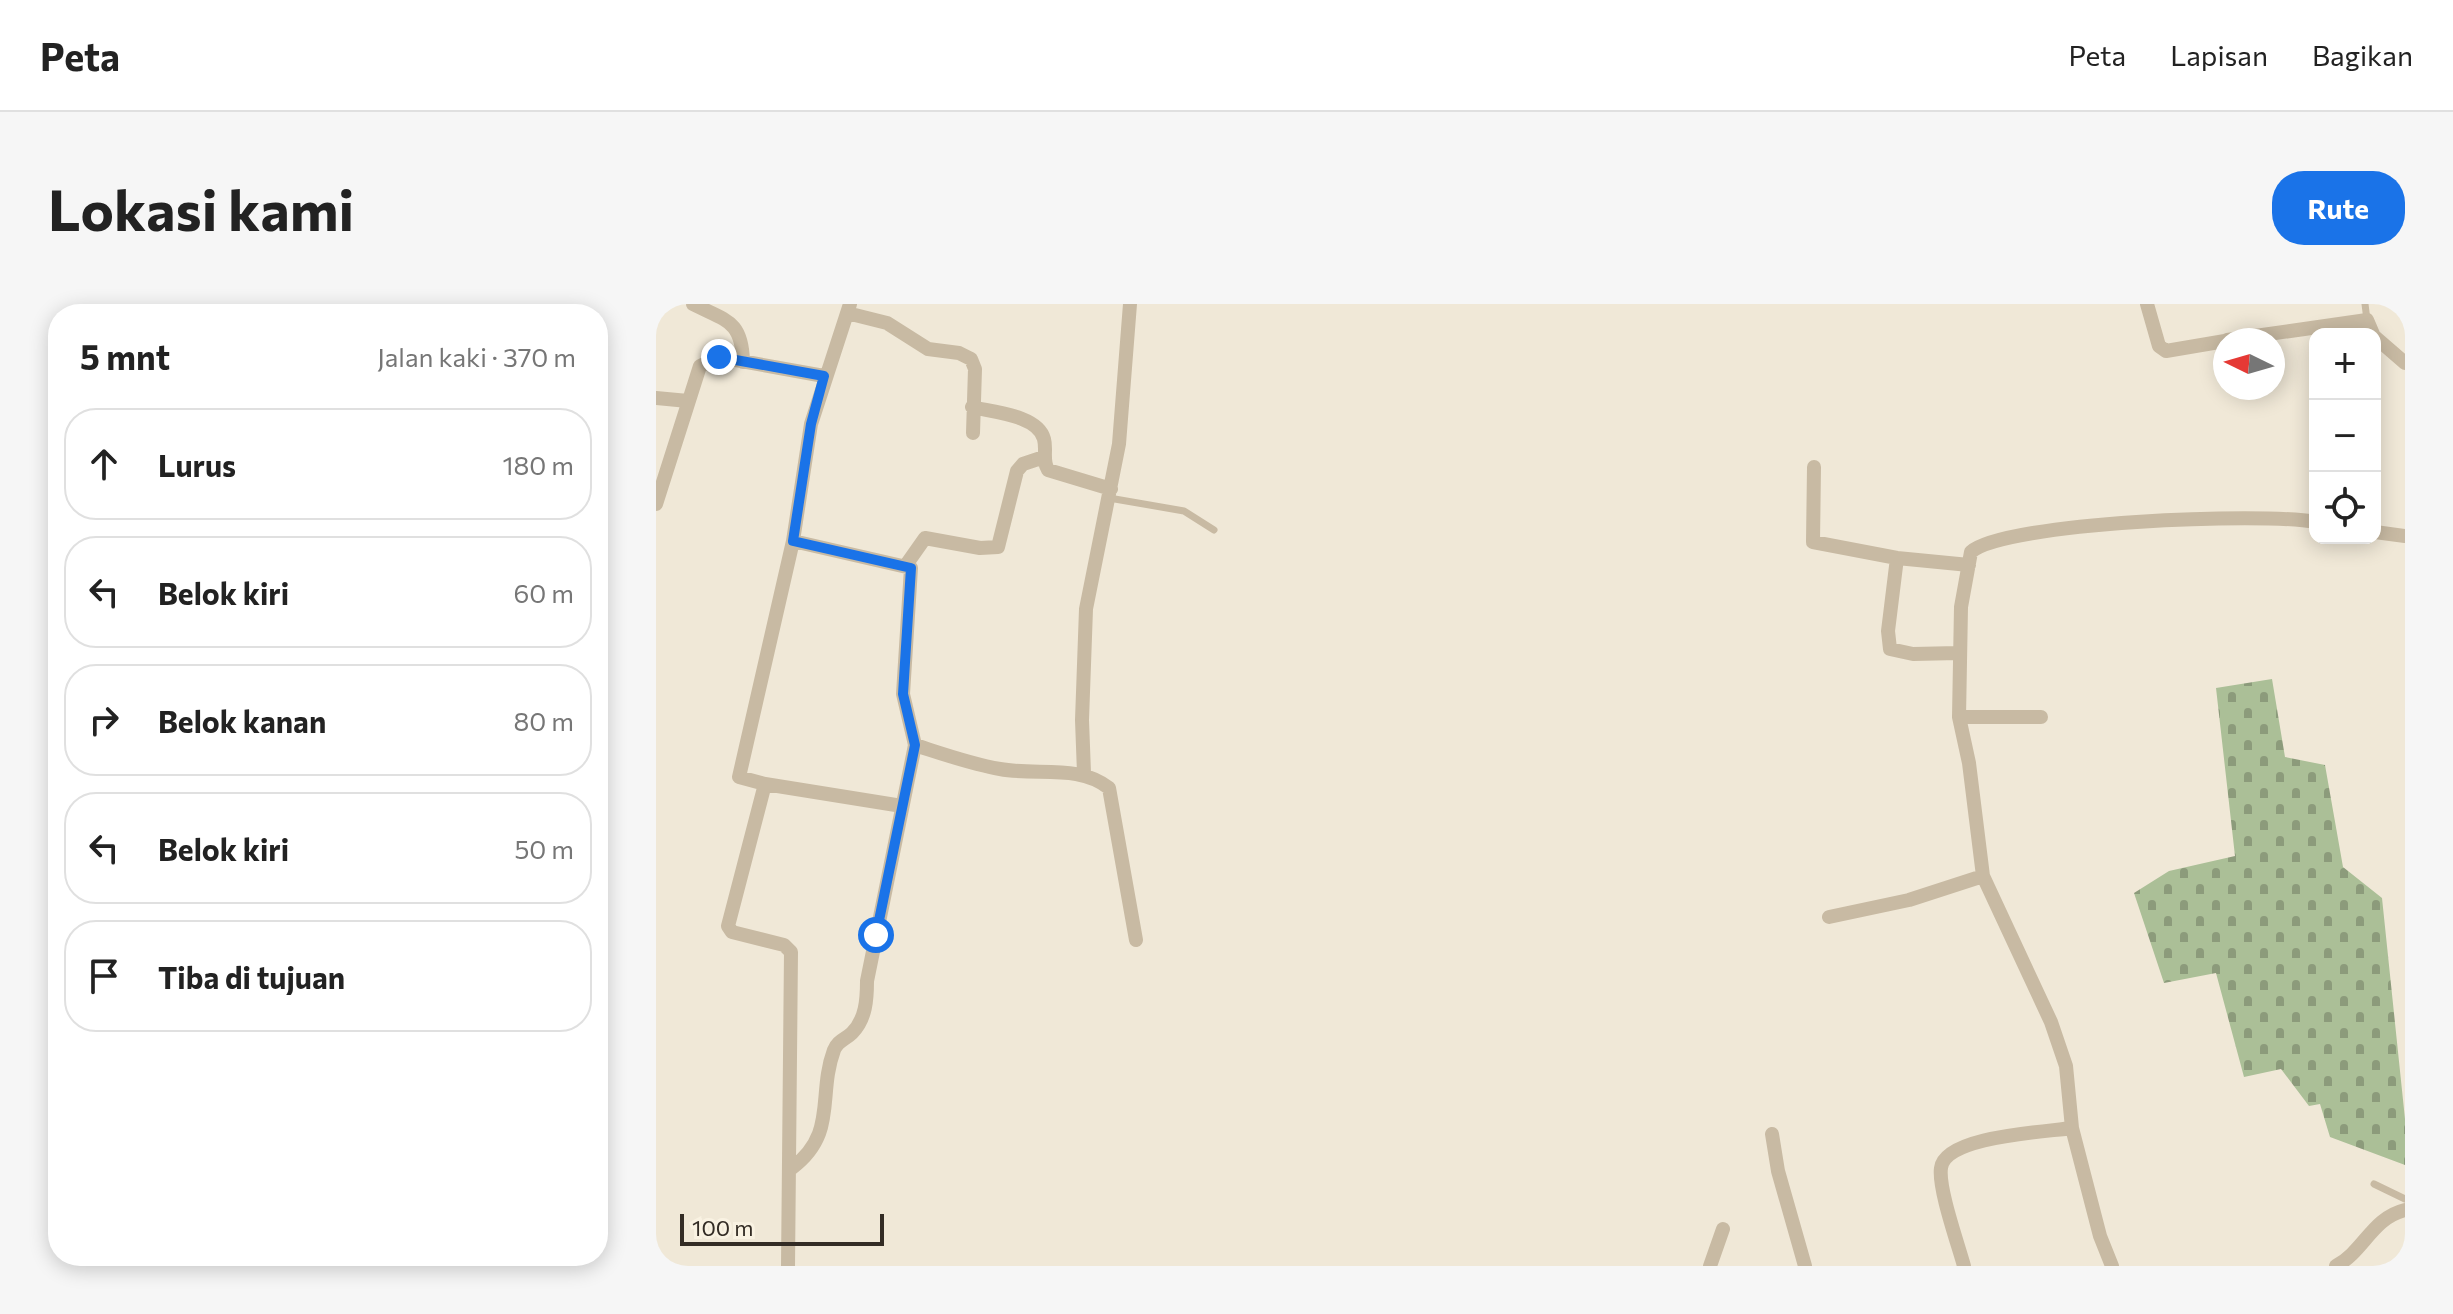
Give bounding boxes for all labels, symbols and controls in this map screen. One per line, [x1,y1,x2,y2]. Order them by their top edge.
text: Peta [40,32,120,79]
text: Peta [2068,38,2126,72]
text: Lapisan [2170,38,2268,72]
text: Bagikan [2312,38,2413,72]
button: Rute [2272,171,2405,245]
text: Lokasi kami [48,174,354,243]
north arrow [2213,328,2285,400]
map controls [2309,328,2381,544]
button: + [2309,328,2381,400]
text: 5 mnt [80,335,170,377]
route end [701,339,737,375]
text: Jalan kaki · 370 m [377,341,576,372]
button: − [2309,400,2381,472]
icon: ahead [82,442,126,486]
text: Lurus [158,446,236,483]
text: 180 m [502,449,574,480]
button: locate [2309,472,2381,544]
icon: left [82,570,126,614]
text: Belok kiri [158,574,289,611]
text: 60 m [514,577,574,608]
icon: right [82,698,126,742]
text: Belok kanan [158,702,326,739]
text: 80 m [514,705,574,736]
icon: left [82,826,126,870]
text: Belok kiri [158,830,289,867]
text: 50 m [514,833,574,864]
route start [858,917,894,953]
icon: arrive [82,954,126,998]
text: Tiba di tujuan [158,958,345,995]
scale bar [680,1210,884,1246]
text: 100 m [692,1214,754,1241]

